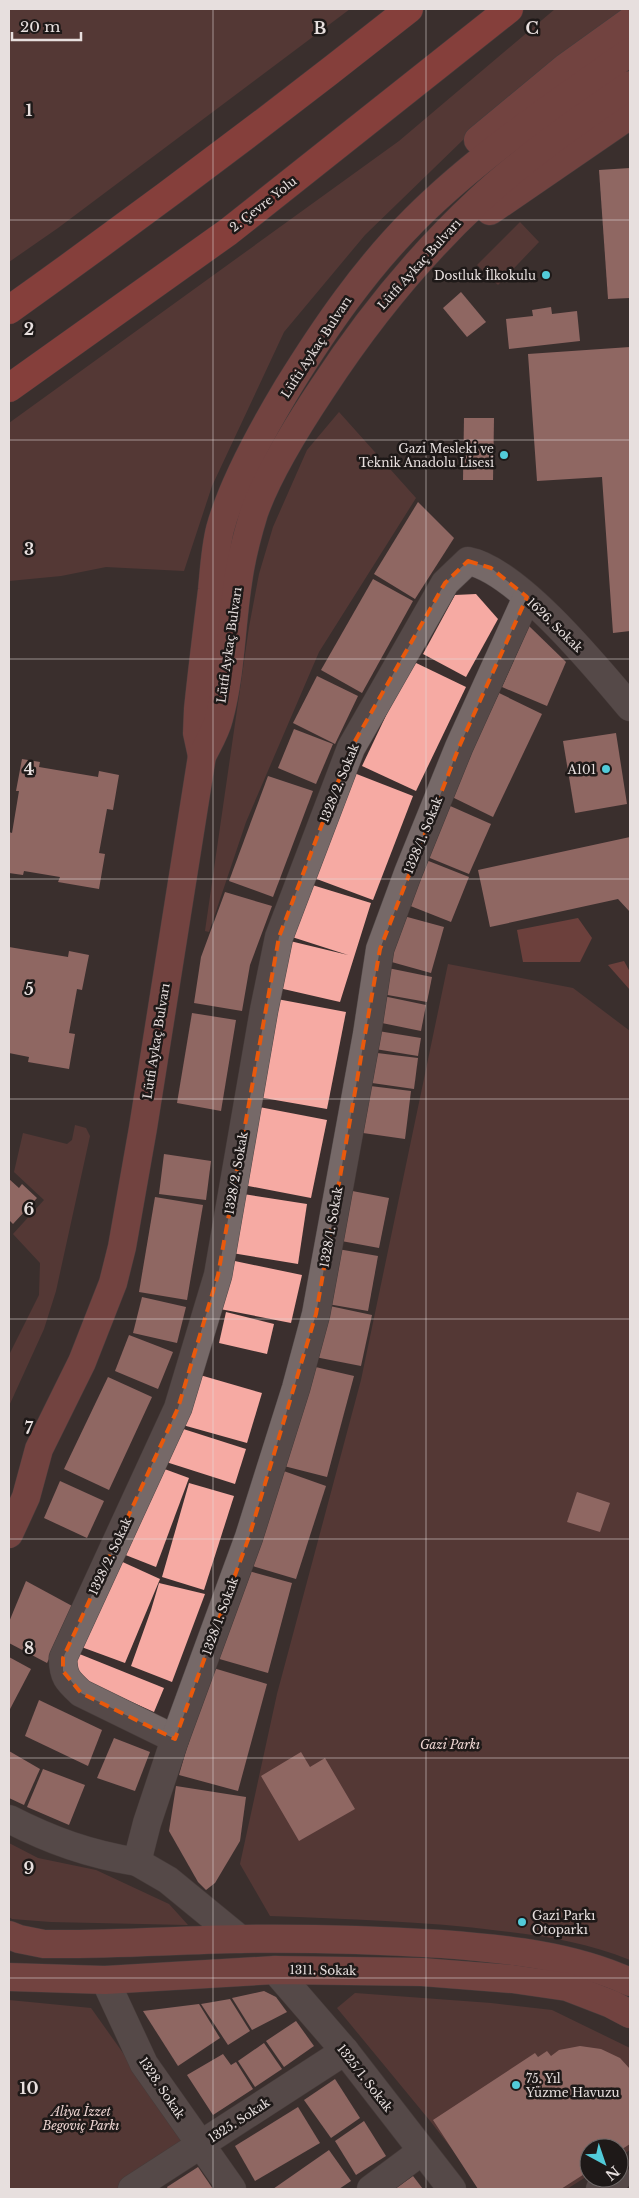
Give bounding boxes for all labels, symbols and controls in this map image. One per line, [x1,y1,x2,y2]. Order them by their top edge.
scale bar [12,10,81,42]
text: 20 m [20,17,60,36]
text: B [314,18,327,38]
text: C [525,18,539,38]
text: 1 [26,100,33,120]
street label: 2. Çevre Yolu [227,173,299,235]
street label: Lütfi Aykaç Bulvarı [374,216,464,312]
place label: Dostluk İlkokulu [434,267,536,283]
marker: Dostluk İlkokulu [540,269,552,281]
street label: Lüfti Aykaç Bulvarı [278,293,354,401]
text: 2 [24,319,34,339]
place label: Gazi Mesleki ve Teknik Anadolu Lisesi [359,441,494,470]
marker: Gazi Mesleki ve Teknik Anadolu Lisesi [498,449,510,461]
text: 3 [24,539,34,559]
street label: Lütfi Aykaç Bulvarı [213,586,245,704]
street label: 1626. Sokak [524,595,586,656]
street label: 1328/2. Sokak [316,741,362,825]
text: 4 [24,759,34,779]
place label: A101 [566,762,596,777]
marker: A101 [600,763,612,775]
street label: 1328/1. Sokak [401,794,446,876]
text: 5 [24,979,34,999]
street label: Lütfi Aykaç Bulvarı [139,982,173,1100]
street label: 1328/2. Sokak [221,1130,251,1216]
street label: 1328/1. Sokak [316,1185,346,1269]
text: 6 [24,1199,35,1219]
text: 7 [25,1418,34,1438]
street label: 1328/2. Sokak [85,1514,135,1597]
street label: 1328/1. Sokak [199,1574,241,1657]
text: 8 [24,1638,34,1658]
park label: Gazi Parkı [420,1737,480,1752]
text: 9 [24,1858,35,1878]
place label: Gazi Parkı Otoparkı [532,1908,595,1937]
marker: Gazi Parkı Otoparkı [516,1916,528,1928]
street label: 1311. Sokak [289,1962,357,1978]
street label: 1325/1. Sokak [334,2041,396,2115]
street label: 1328. Sokak [136,2054,188,2122]
place label: 75. Yıl Yüzme Havuzu [525,2071,620,2100]
text: 10 [19,2078,39,2098]
marker: 75. Yıl Yüzme Havuzu [510,2079,522,2091]
street label: 1325. Sokak [205,2094,273,2145]
park label: Aliya İzzet Begoviç Parkı [41,2103,120,2133]
north arrow [579,2138,629,2188]
text: N [602,2162,623,2184]

